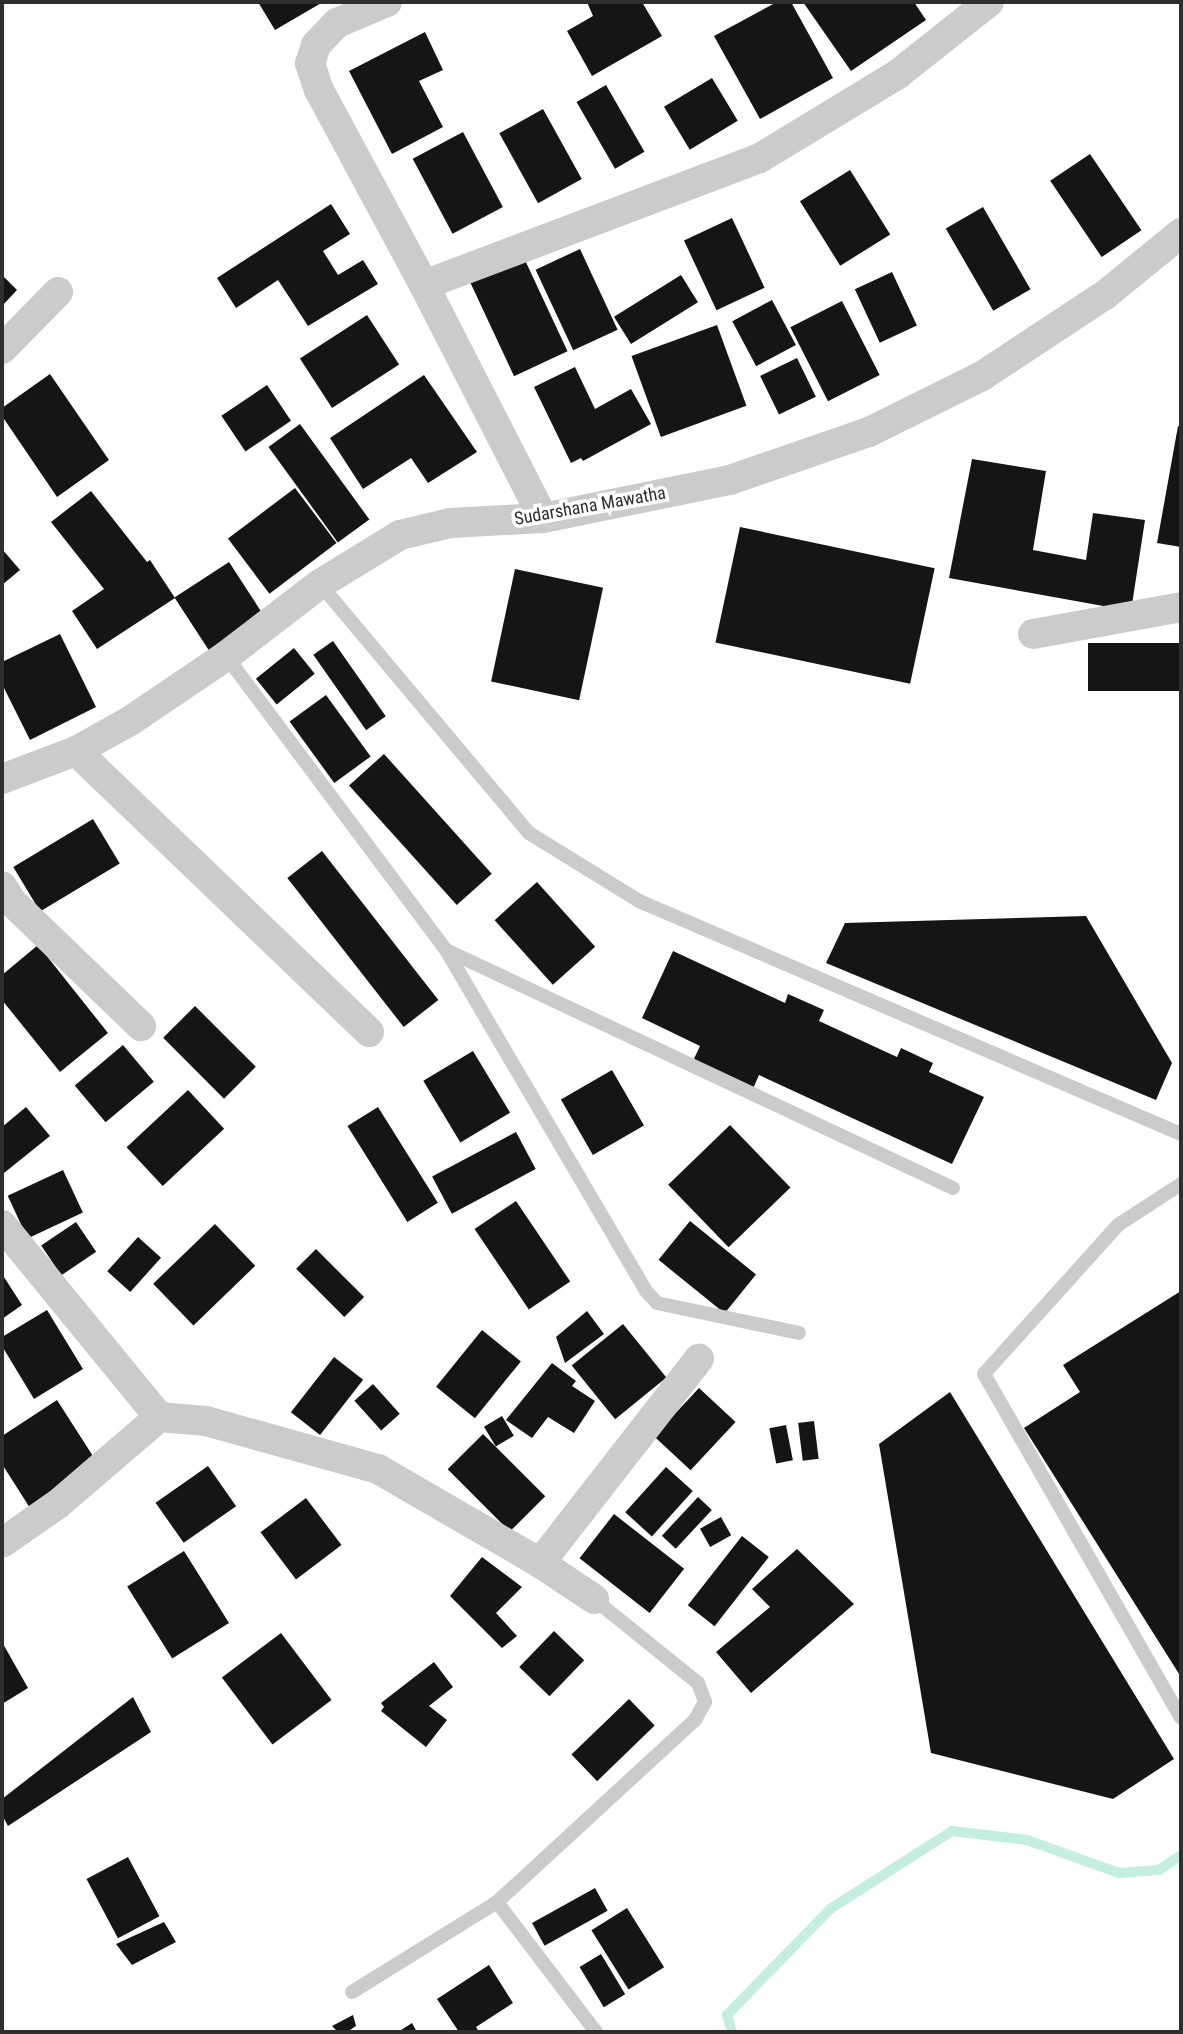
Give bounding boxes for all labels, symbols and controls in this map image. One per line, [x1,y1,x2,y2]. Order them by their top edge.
street label: Sudarshana Mawatha [513,482,667,530]

